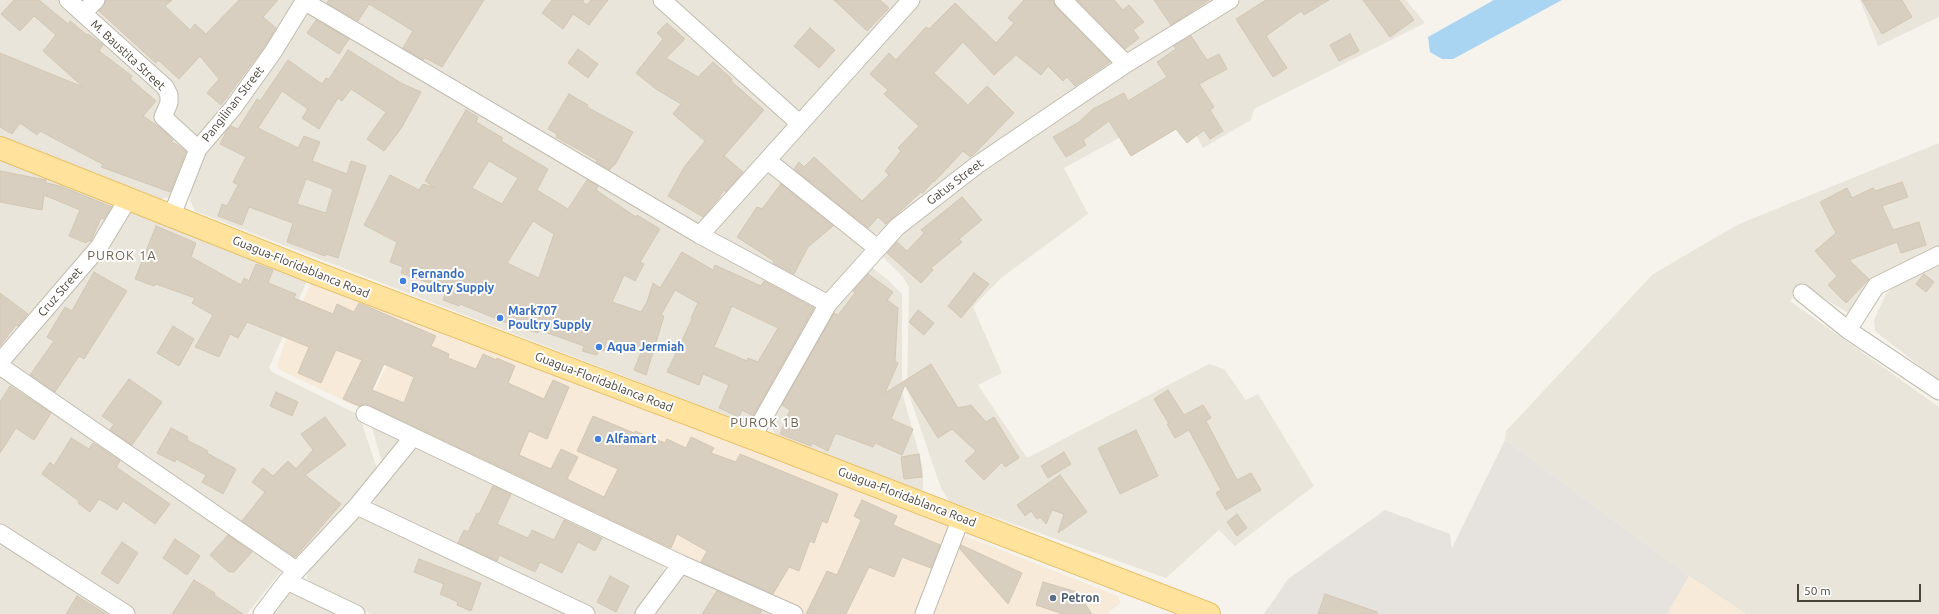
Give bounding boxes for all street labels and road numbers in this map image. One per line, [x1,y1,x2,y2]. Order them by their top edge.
street label: M. Baustita Street [88,17,168,93]
street label: Pangilinan Street [199,63,267,145]
street label: Gatus Street [924,156,986,208]
street label: Guagua-Floridablanca Road [230,233,372,301]
street label: Cruz Street [35,264,85,320]
street label: Guagua-Floridablanca Road [533,349,675,415]
street label: Guagua-Floridablanca Road [836,464,978,530]

